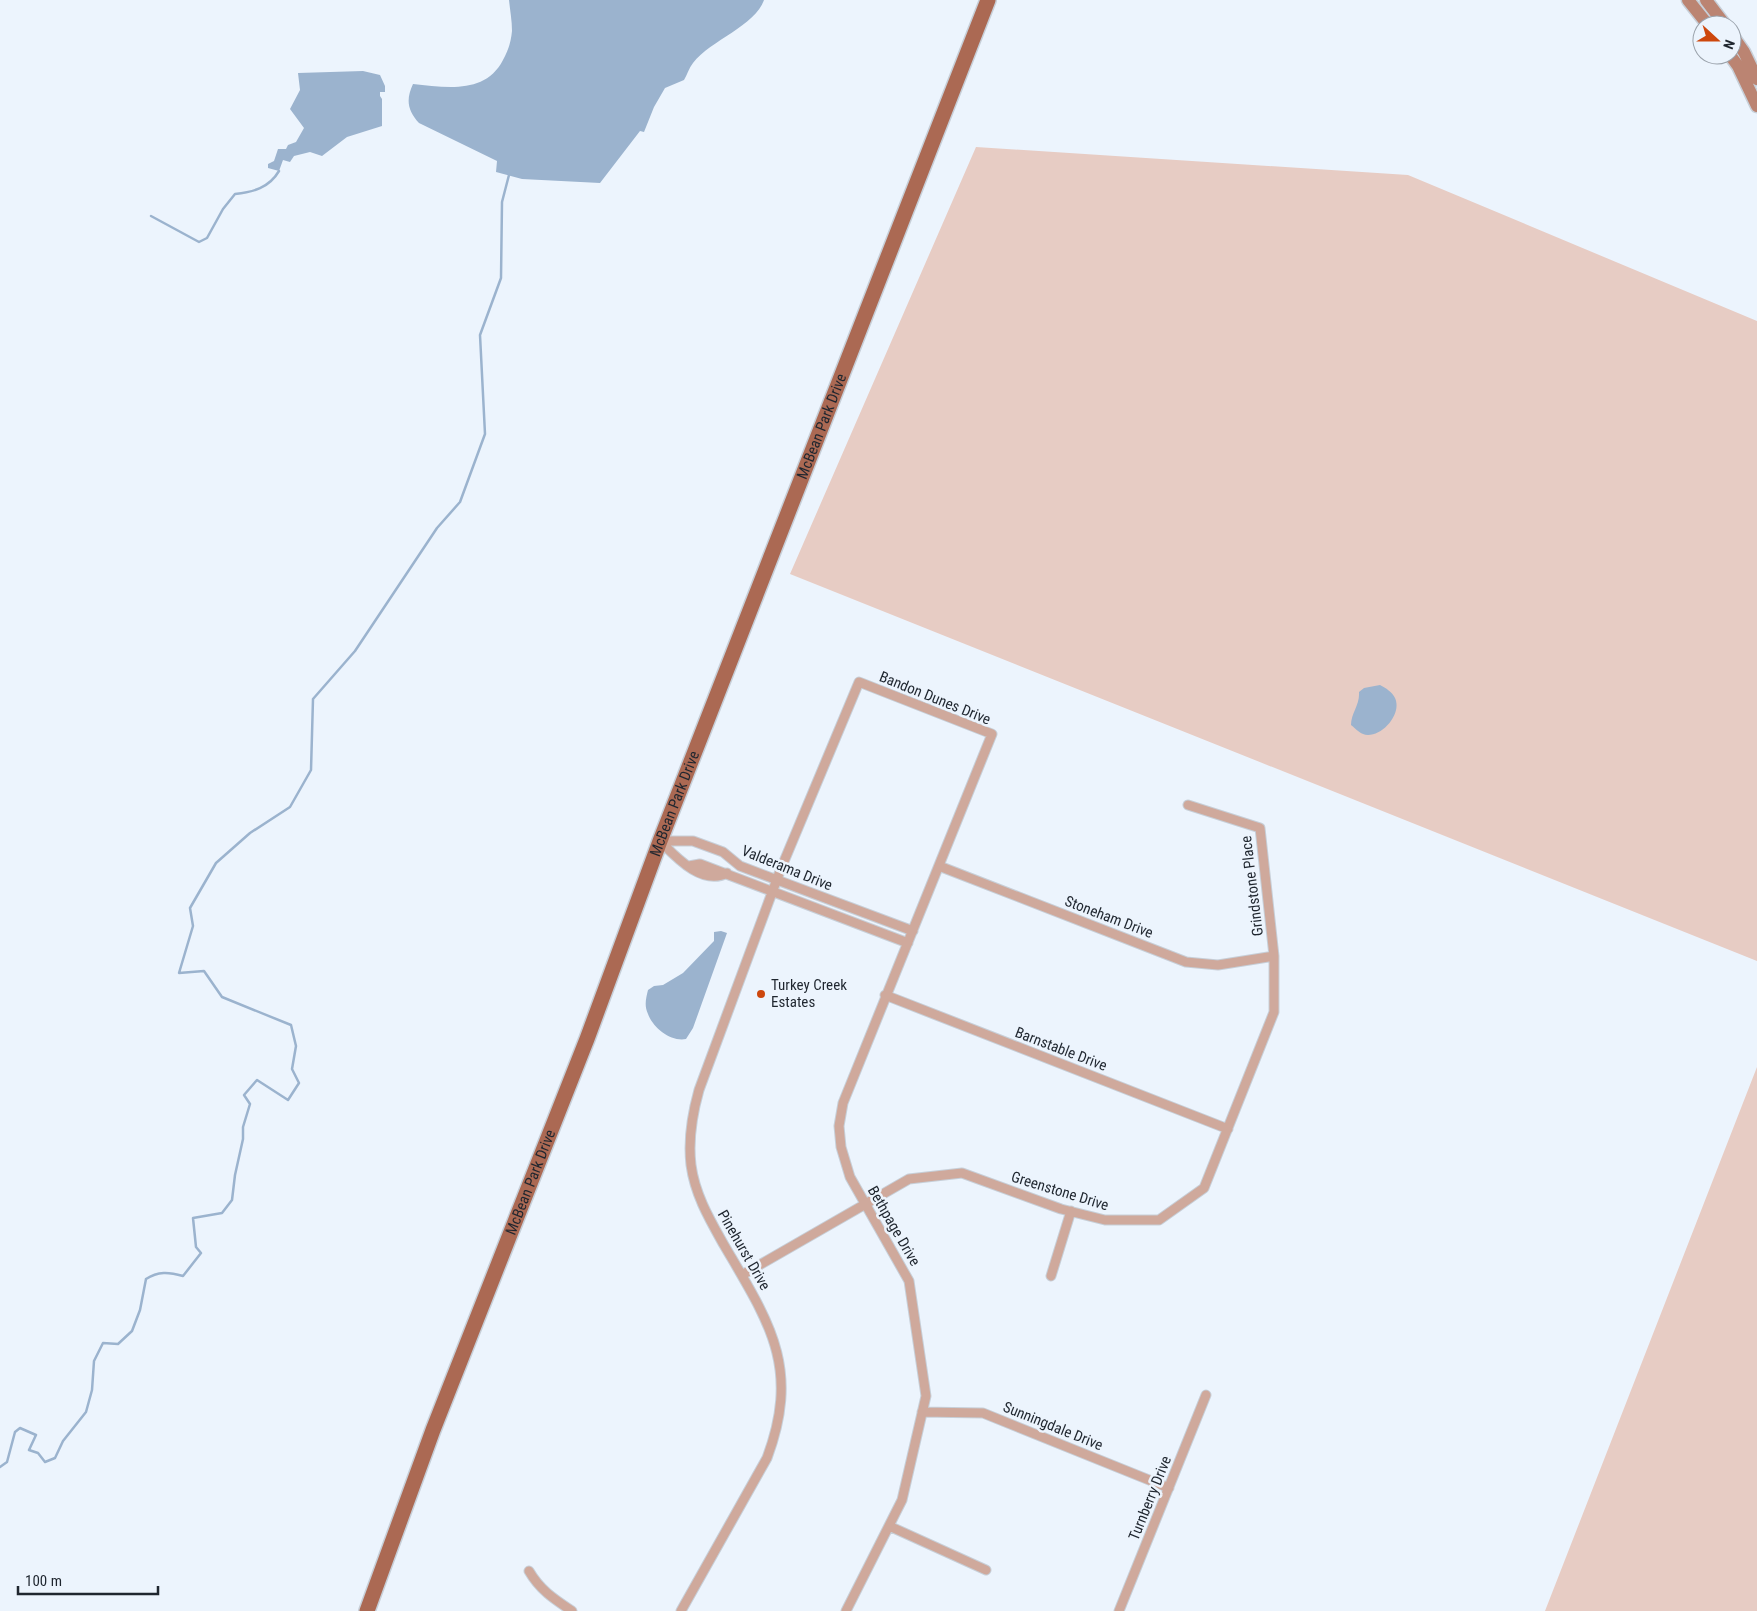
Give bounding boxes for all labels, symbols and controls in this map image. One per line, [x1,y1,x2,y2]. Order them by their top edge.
north arrow [1692,15,1742,65]
text: N [1720,38,1738,52]
street label: McBean Park Drive [793,371,850,482]
street label: Bandon Dunes Drive [877,667,993,729]
street label: McBean Park Drive [646,748,703,859]
street label: Grindstone Place [1237,835,1267,937]
street label: Valderama Drive [739,842,835,894]
street label: Stoneham Drive [1062,892,1156,942]
place label: Turkey Creek Estates [771,976,847,1011]
marker: Turkey Creek Estates [755,988,767,1000]
street label: Barnstable Drive [1013,1023,1109,1075]
street label: McBean Park Drive [502,1127,559,1237]
street label: Greenstone Drive [1009,1168,1111,1214]
street label: Bethpage Drive [864,1183,924,1269]
street label: Pinehurst Drive [714,1207,774,1293]
street label: Sunningdale Drive [1000,1398,1106,1454]
street label: Turnberry Drive [1125,1453,1175,1543]
scale bar [18,1564,158,1596]
text: 100 m [25,1572,62,1590]

